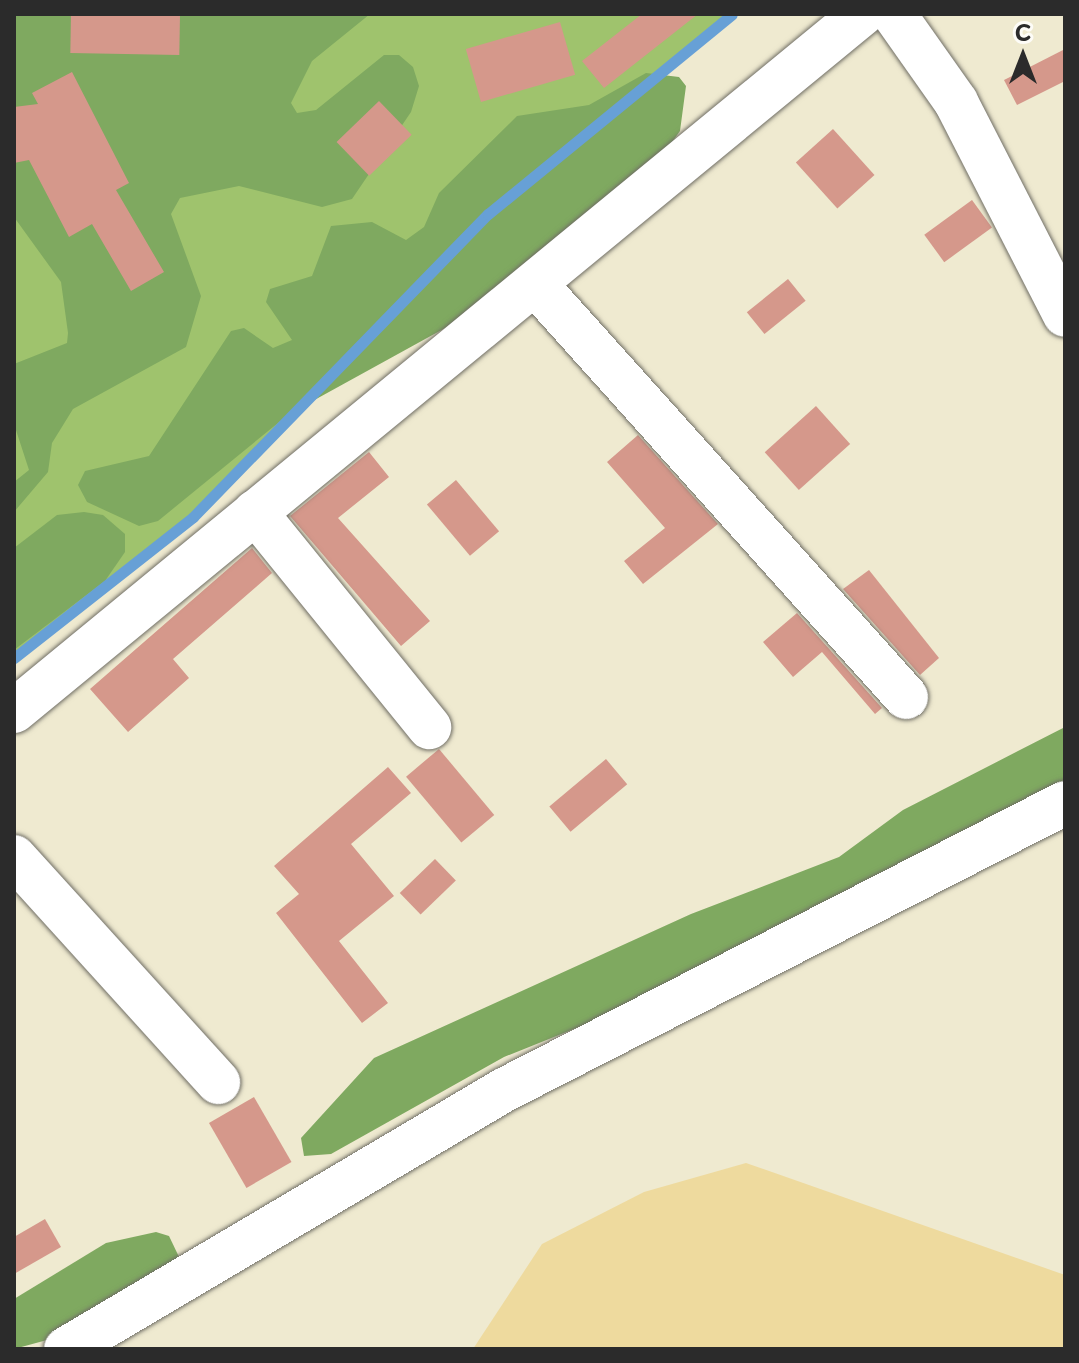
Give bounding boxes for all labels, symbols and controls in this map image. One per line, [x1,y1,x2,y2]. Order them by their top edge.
text: С [1015,15,1031,48]
north arrow [983,16,1063,96]

